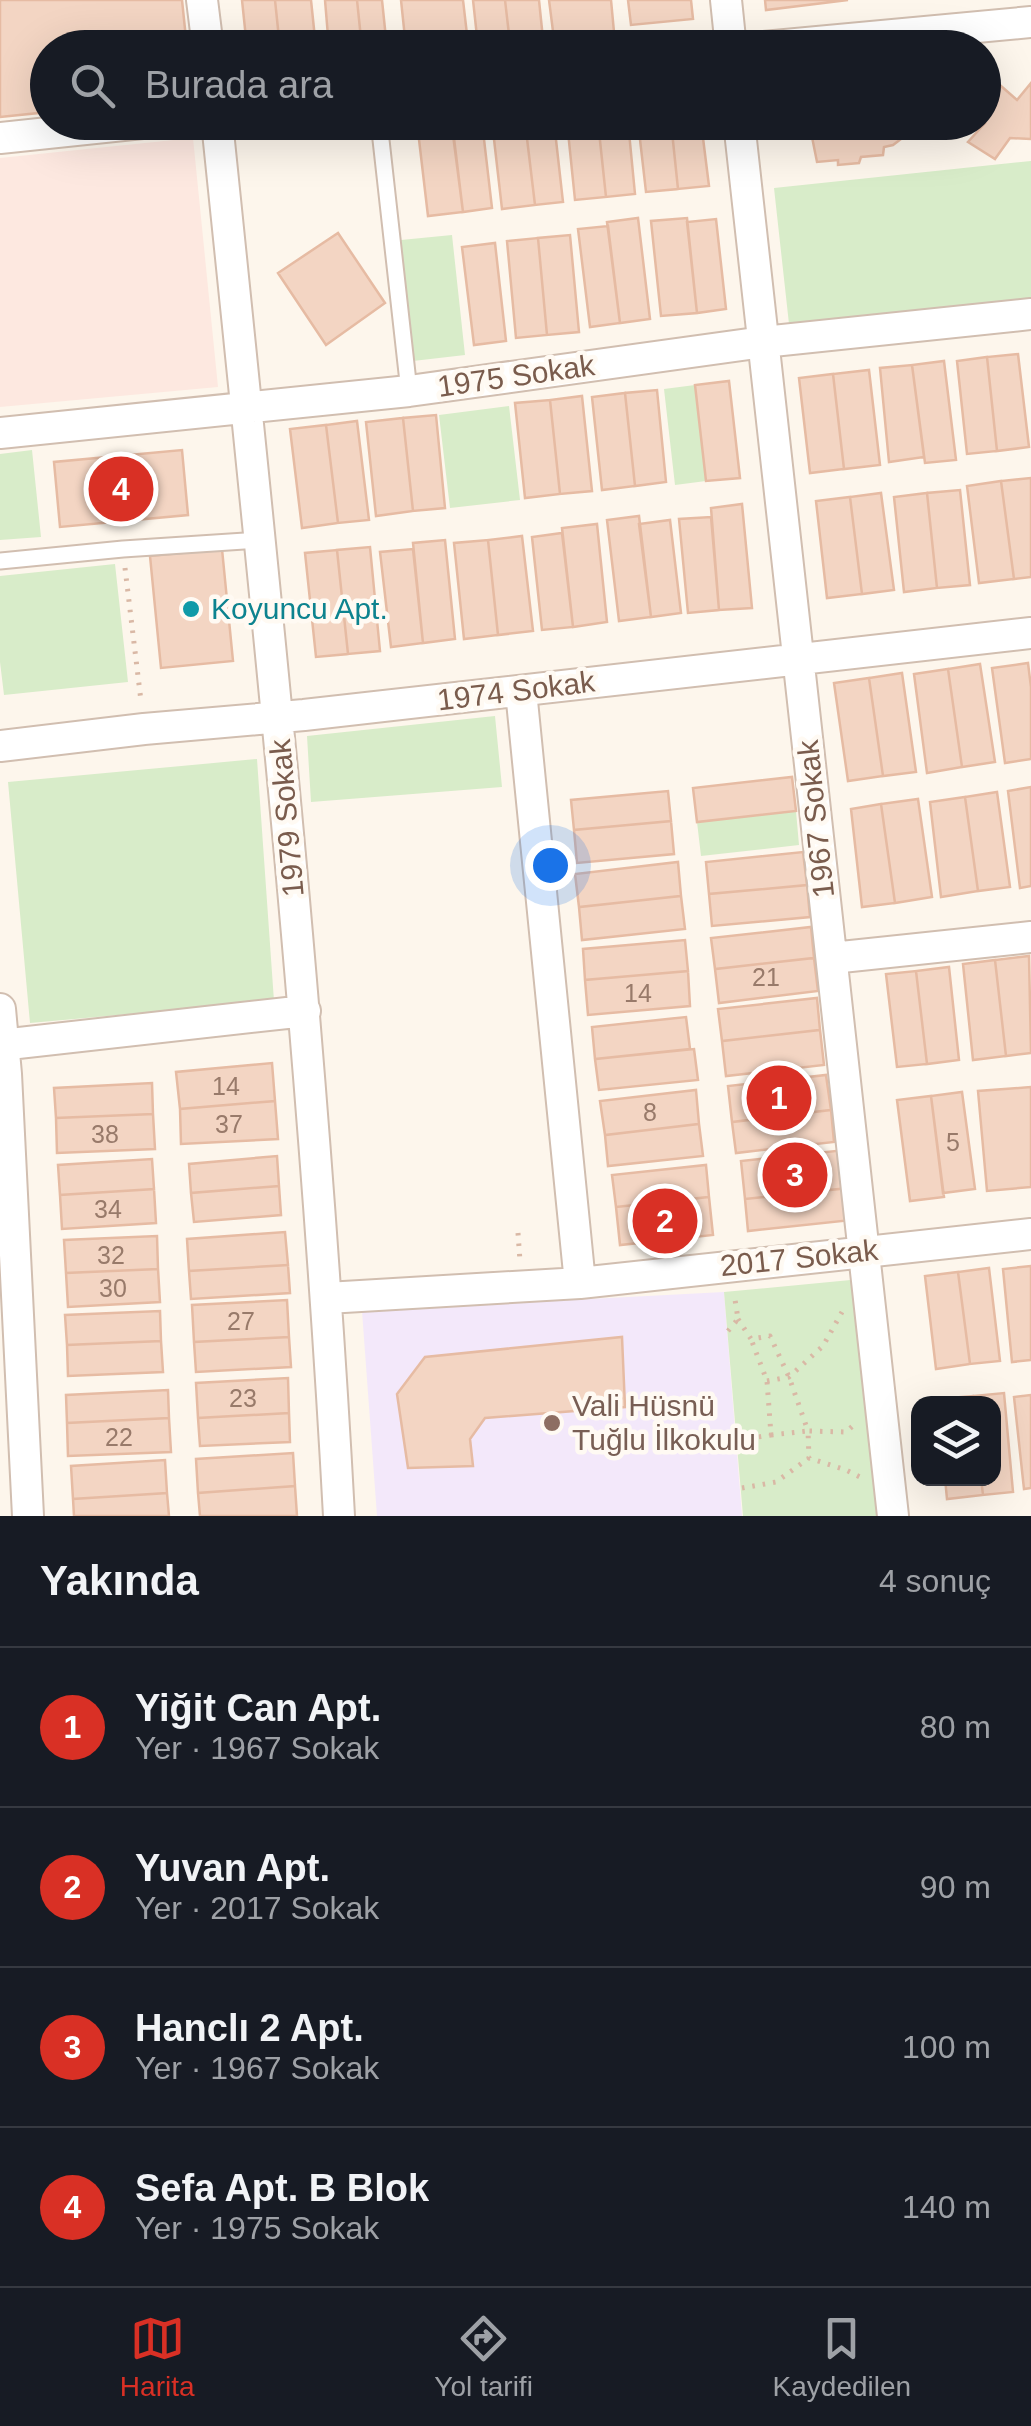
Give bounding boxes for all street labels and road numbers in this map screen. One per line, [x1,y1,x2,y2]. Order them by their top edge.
street label: 1975 Sokak [435,348,598,403]
street label: 1974 Sokak [435,664,598,717]
street label: 1979 Sokak [263,737,310,898]
street label: 1967 Sokak [791,738,840,900]
street label: 2017 Sokak [718,1233,880,1282]

